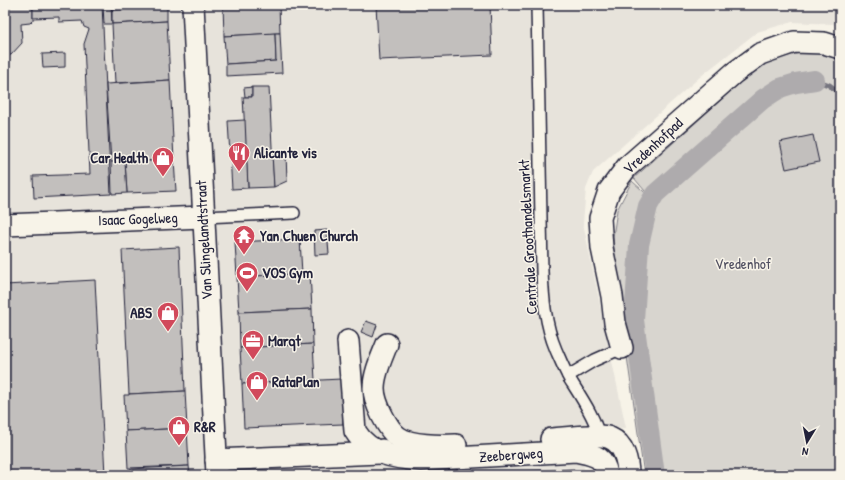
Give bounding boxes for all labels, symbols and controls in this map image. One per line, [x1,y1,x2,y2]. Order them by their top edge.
street label: Vredenhofpad [618,112,687,179]
restaurant icon: Alicante vis [226,140,252,173]
place label: Alicante vis [254,142,317,163]
shop icon: Car Health [150,145,176,178]
place label: Car Health [90,147,149,168]
street label: Centrale Groothandelsmarkt [513,158,542,315]
street label: Van Slingelandtstraat [190,179,217,300]
street label: Isaac Gogelweg [98,207,179,230]
temple icon: Yan Chuen Church [231,223,257,256]
place label: Yan Chuen Church [260,225,359,246]
park label: Vredenhof [715,253,772,274]
sports icon: VOS Gym [234,260,260,293]
place label: VOS Gym [262,262,313,284]
shop icon: ABS [155,300,181,333]
place label: ABS [130,302,152,323]
office icon: Marqt [240,328,266,361]
place label: Marqt [268,330,302,352]
shop icon: RataPlan [244,369,270,402]
place label: RataPlan [272,371,320,392]
shop icon: R&R [166,414,192,447]
place label: R&R [194,416,216,437]
north arrow [787,422,827,462]
street label: Zeebergweg [478,442,544,467]
text: N [801,444,809,459]

